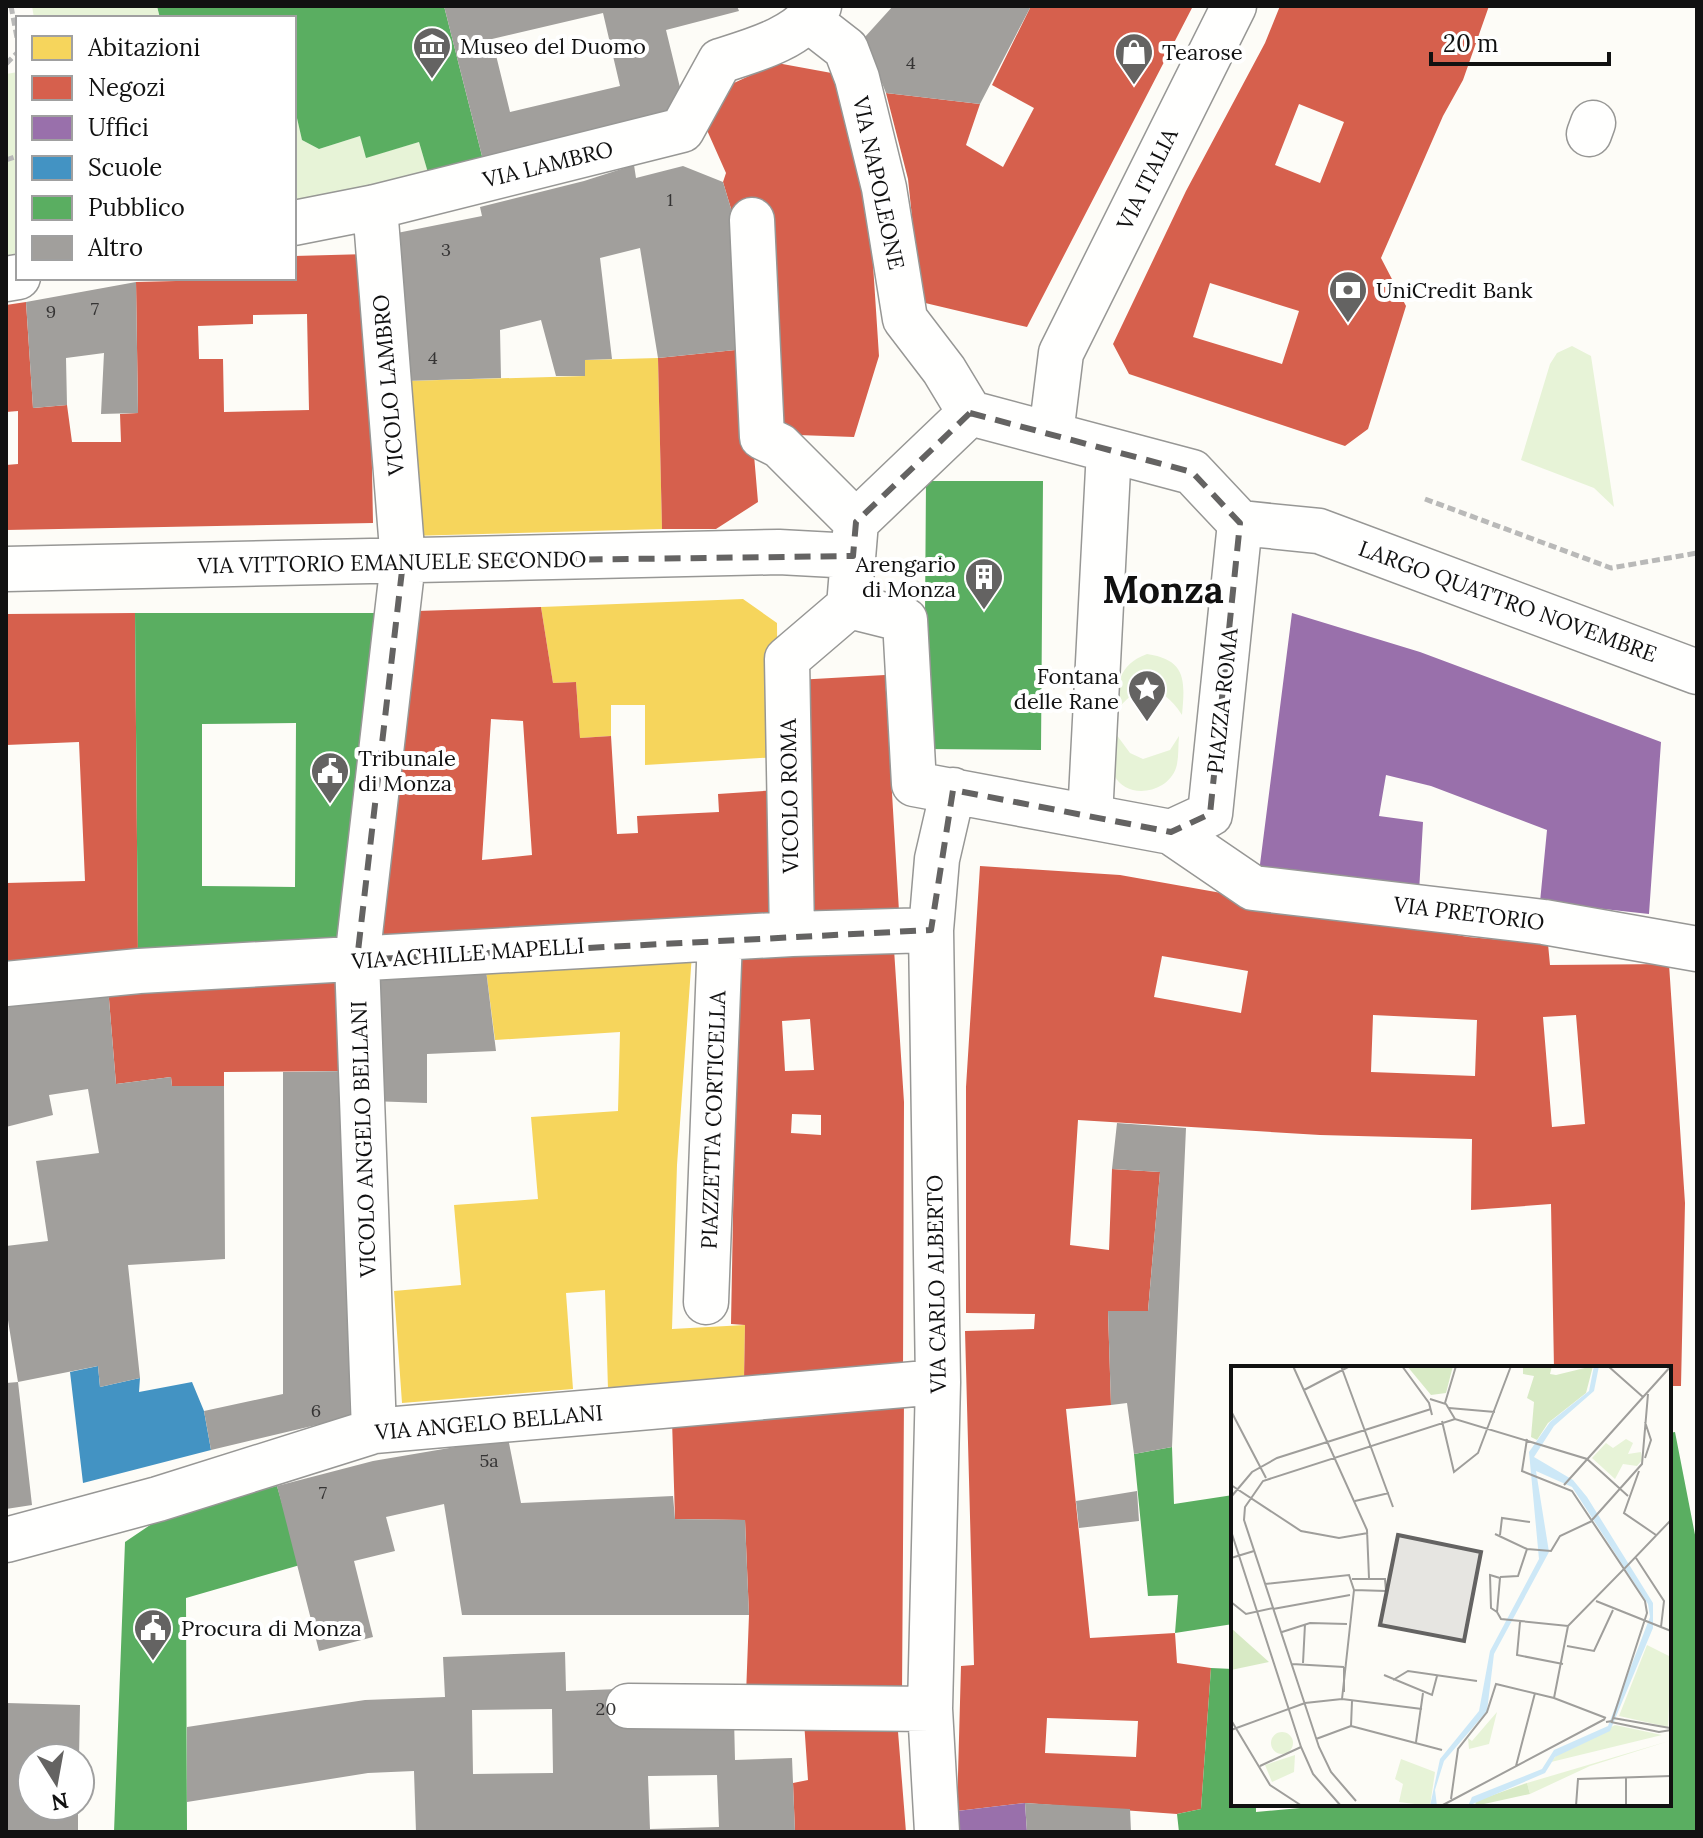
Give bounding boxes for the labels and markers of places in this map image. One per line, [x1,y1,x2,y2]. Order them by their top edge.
museum icon: Museo del Duomo [411,25,453,80]
shop icon: Tearose [1113,31,1155,86]
place label: Museo del Duomo [460,32,646,60]
place label: Tearose [1162,38,1243,66]
bank icon: UniCredit Bank [1327,269,1369,324]
place label: UniCredit Bank [1376,276,1533,304]
place label: Arengario di Monza [854,550,956,603]
building icon: Arengario di Monza [963,556,1005,611]
place label: Fontana delle Rane [1014,662,1119,715]
place icon: Fontana delle Rane [1126,668,1168,723]
place label: Tribunale di Monza [358,744,456,797]
public building icon: Tribunale di Monza [309,750,351,805]
public building icon: Procura di Monza [132,1607,174,1662]
place label: Procura di Monza [181,1614,362,1642]

